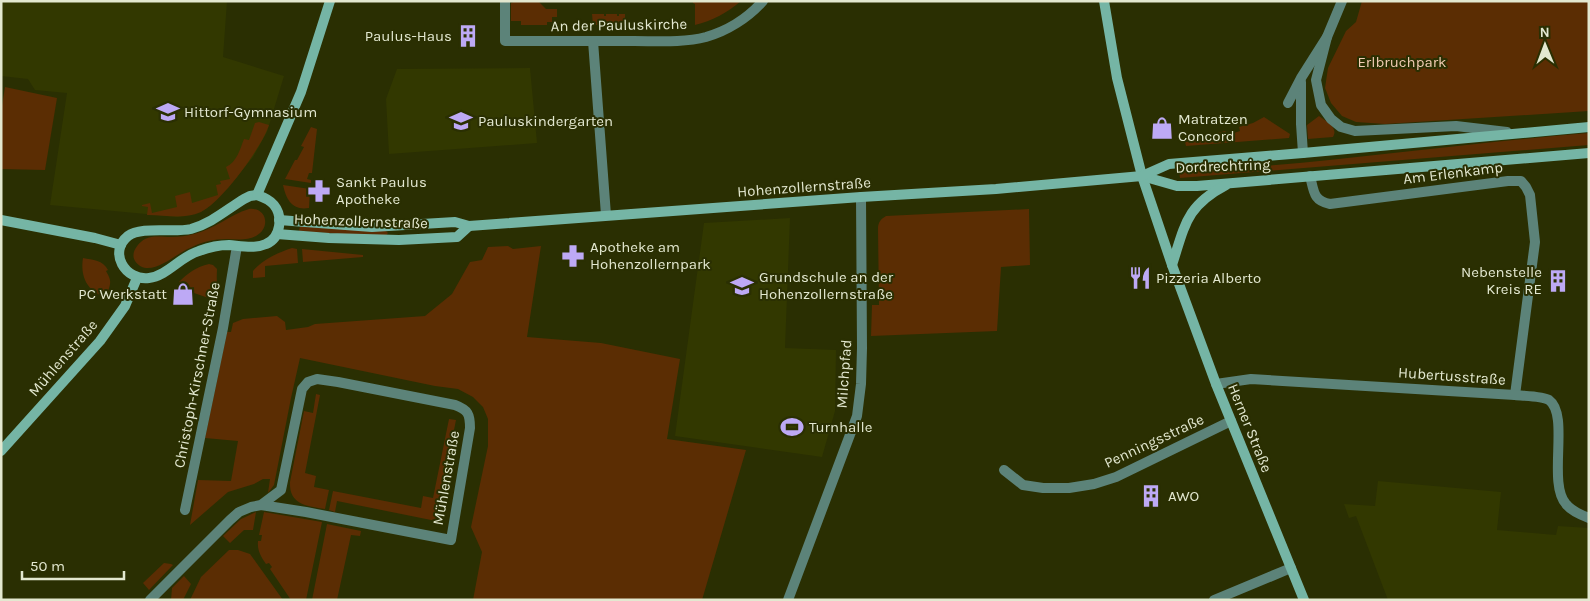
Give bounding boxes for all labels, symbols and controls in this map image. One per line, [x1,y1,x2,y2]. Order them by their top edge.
street label: An der Pauluskirche [551,15,687,35]
north arrow [1520,20,1570,70]
building icon: Paulus-Haus [455,23,481,49]
text: N [1540,24,1550,41]
place label: Paulus-Haus [365,27,452,45]
park label: Erlbruchpark [1357,53,1447,71]
school or university icon: Hittorf-Gymnasium [155,99,181,125]
place label: Hittorf-Gymnasium [184,103,317,121]
school or university icon: Pauluskindergarten [448,108,474,134]
place label: Matratzen Concord [1178,110,1248,145]
place label: Pauluskindergarten [478,112,613,130]
shop icon: Matratzen Concord [1149,115,1175,141]
street label: Dordrechtring [1175,155,1271,177]
street label: Am Erlenkamp [1402,158,1504,188]
place label: Sankt Paulus Apotheke [336,173,427,208]
street label: Hohenzollernstraße [737,173,871,201]
pharmacy icon: Sankt Paulus Apotheke [306,178,332,204]
street label: Hohenzollernstraße [294,210,428,232]
place label: Apotheke am Hohenzollernpark [590,238,711,273]
pharmacy icon: Apotheke am Hohenzollernpark [560,243,586,269]
place label: Nebenstelle Kreis RE [1461,263,1542,298]
restaurant icon: Pizzeria Alberto [1127,265,1153,291]
place label: Grundschule an der Hohenzollernstraße [759,268,894,303]
building icon: Nebenstelle Kreis RE [1545,268,1571,294]
place label: Pizzeria Alberto [1156,269,1261,287]
school or university icon: Grundschule an der Hohenzollernstraße [729,273,755,299]
street label: Christoph-Kirschner-Straße [170,280,224,470]
shop icon: PC Werkstatt [170,281,196,307]
place label: PC Werkstatt [78,285,167,303]
street label: Mühlenstraße [25,316,101,400]
street label: Milchpfad [833,339,855,409]
street label: Hubertusstraße [1398,363,1506,389]
street label: Herner Straße [1224,381,1276,475]
street label: Penningsstraße [1101,410,1207,472]
sports icon: Turnhalle [779,414,805,440]
place label: Turnhalle [809,418,872,436]
street label: Mühlenstraße [429,429,463,527]
building icon: AWO [1138,483,1164,509]
place label: AWO [1168,487,1199,505]
scale bar [22,548,125,580]
text: 50 m [30,557,65,575]

